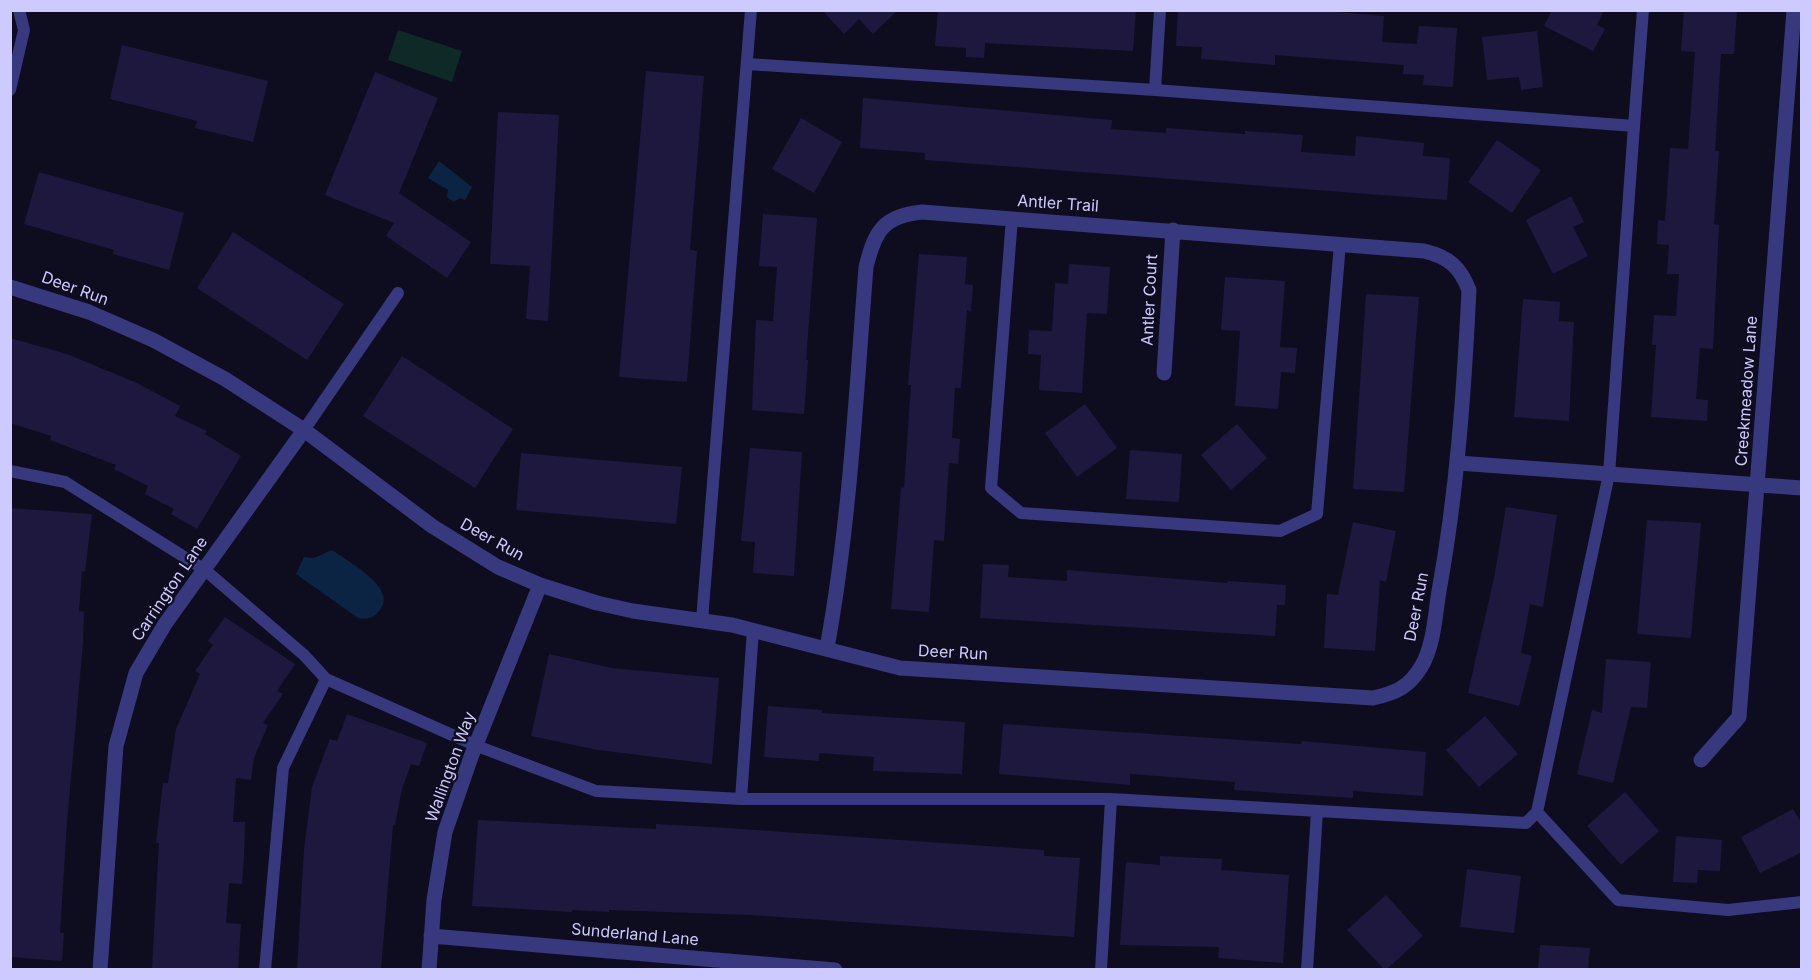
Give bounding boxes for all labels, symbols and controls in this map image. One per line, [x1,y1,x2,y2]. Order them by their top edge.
street label: Antler Trail [1017,192,1099,216]
street label: Antler Court [1138,254,1162,346]
street label: Deer Run [39,268,111,310]
street label: Creekmeadow Lane [1732,315,1762,467]
street label: Deer Run [457,515,527,565]
street label: Carrington Lane [128,533,212,645]
street label: Deer Run [1401,571,1433,643]
street label: Deer Run [918,642,988,664]
street label: Wallington Way [422,709,480,825]
street label: Sunderland Lane [570,920,700,950]

